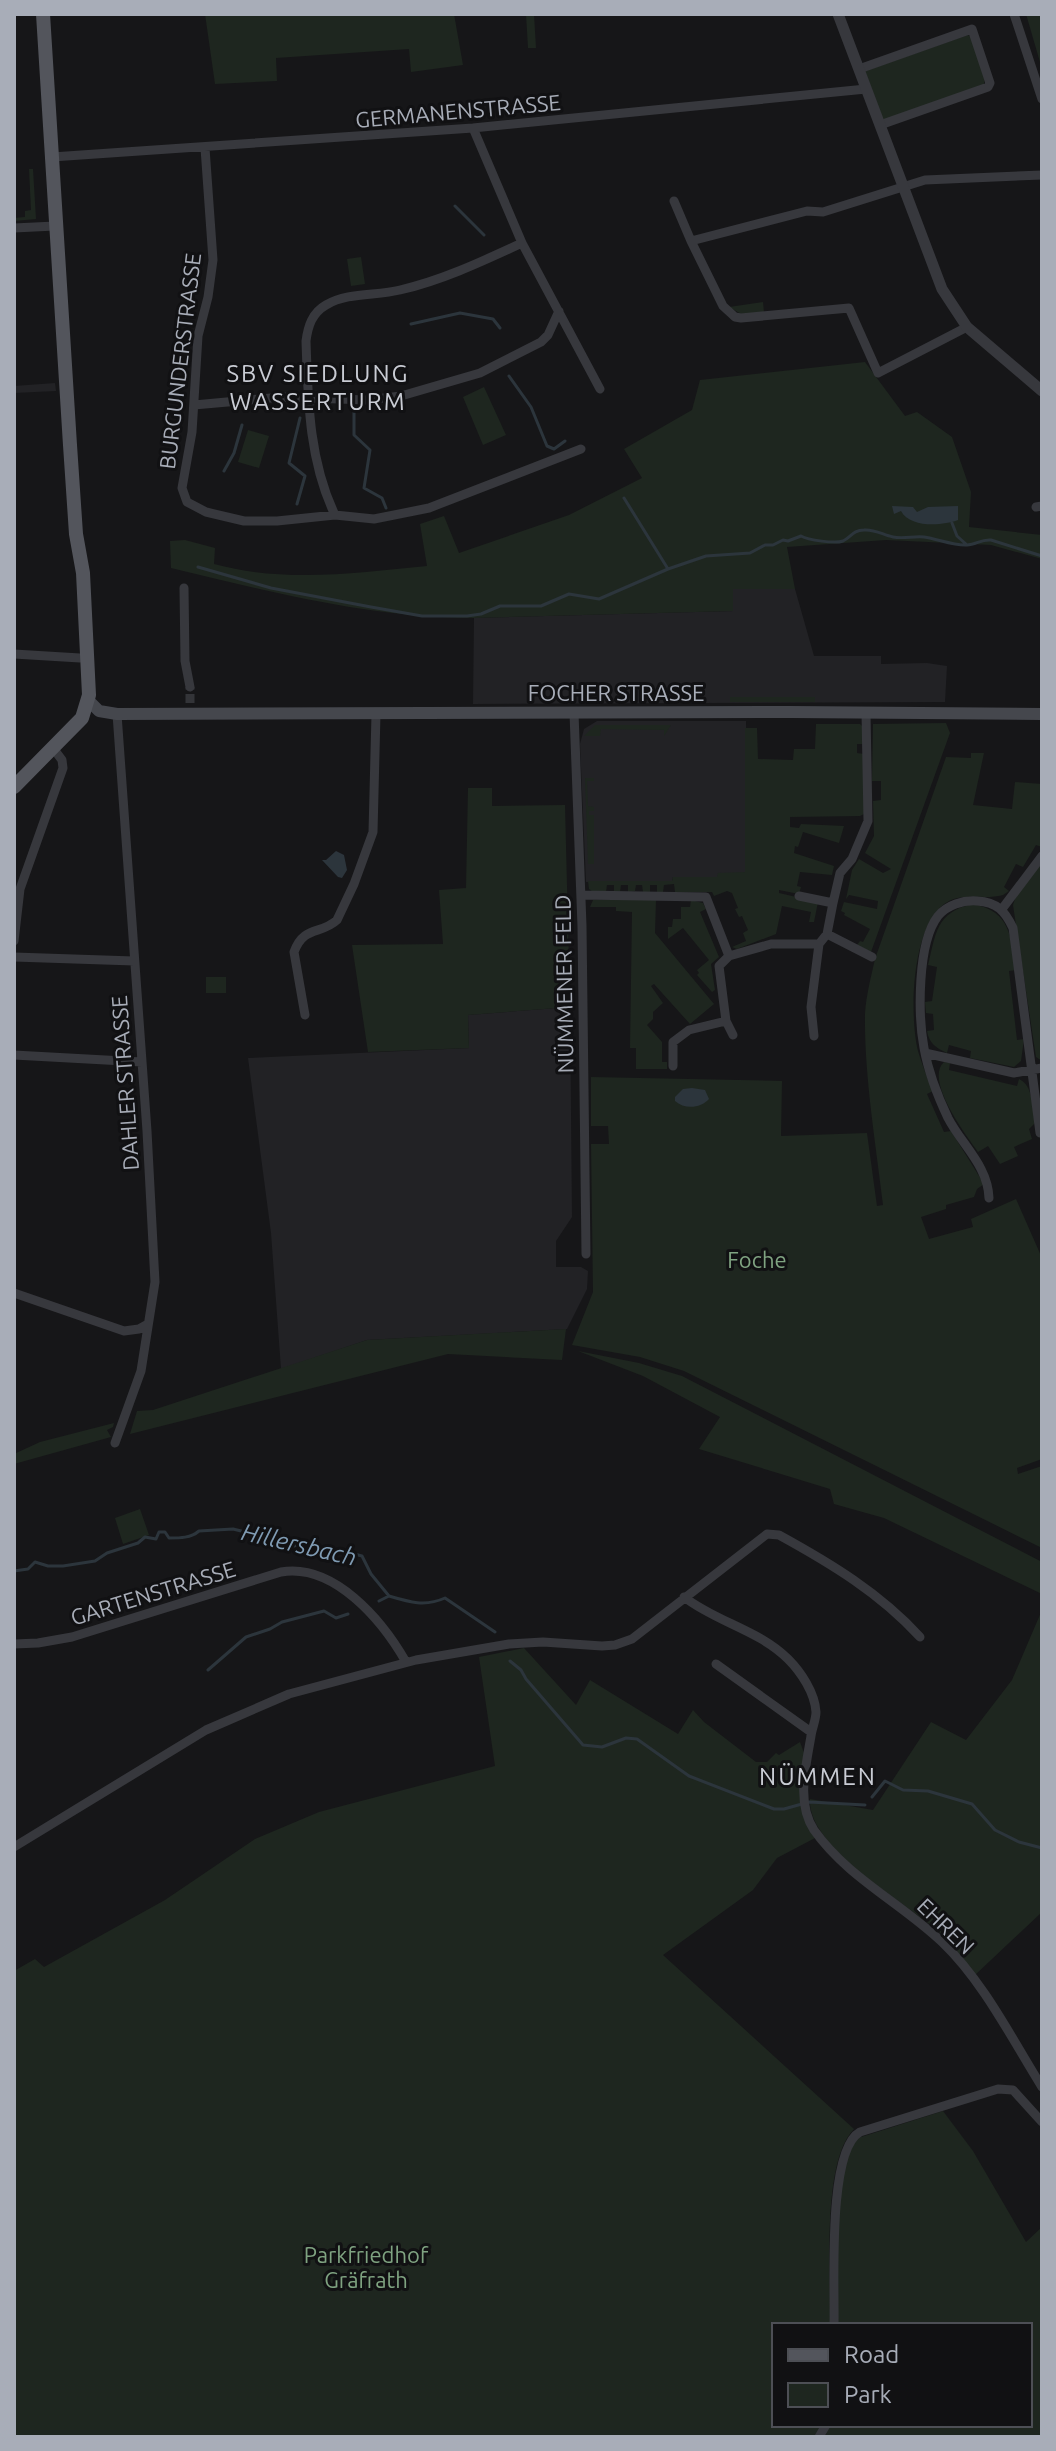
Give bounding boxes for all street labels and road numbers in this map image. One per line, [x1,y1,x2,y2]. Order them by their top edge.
street label: GERMANENSTRASSE [354,89,562,132]
street label: BURGUNDERSTRASSE [154,251,205,470]
street label: FOCHER STRASSE [528,680,704,705]
street label: NÜMMENER FELD [549,894,578,1074]
street label: DAHLER STRASSE [106,995,143,1171]
street label: GARTENSTRASSE [67,1556,238,1629]
street label: EHREN [913,1893,980,1959]

